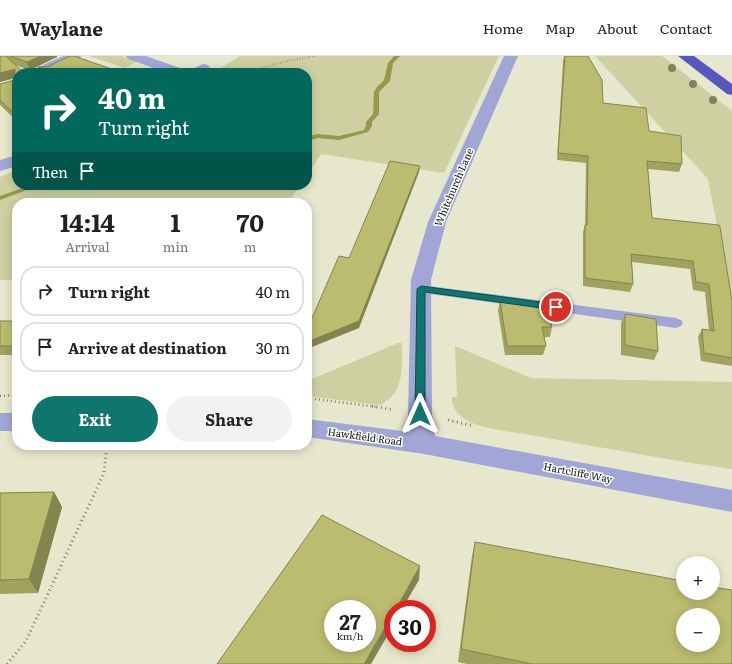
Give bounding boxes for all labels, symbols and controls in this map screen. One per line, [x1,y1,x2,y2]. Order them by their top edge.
text: Waylane [20,14,103,42]
text: Home [483,18,523,38]
text: Map [545,18,575,38]
text: About [597,18,638,38]
text: Contact [660,18,712,38]
text: 40 m [98,76,166,118]
icon: right [32,84,84,136]
text: Turn right [98,114,189,141]
street label: Whitchurch Lane [430,146,476,228]
text: Then [32,160,68,183]
icon: arrive [76,160,98,182]
text: 14:14 [60,204,115,239]
text: 1 [171,204,181,239]
text: 70 [236,204,264,239]
text: Arrival [65,237,110,256]
text: min [163,237,188,256]
text: m [244,237,256,256]
icon: right [34,280,56,302]
text: Turn right [68,280,150,303]
text: 40 m [256,280,290,303]
pin [539,290,573,324]
icon: arrive [545,296,567,318]
icon: arrive [34,336,56,358]
text: Arrive at destination [68,336,227,359]
text: 30 m [256,336,290,359]
position arrow [399,393,441,435]
button: Exit [32,396,158,442]
button: Share [166,396,292,442]
street label: Hawkfield Road [327,423,403,449]
street label: Hartcliffe Way [542,458,614,486]
map controls [676,556,720,652]
button: + [676,556,720,600]
speed limit sign: 30 [384,600,436,652]
text: 27 [339,606,361,636]
button: − [676,608,720,652]
text: km/h [337,628,363,643]

